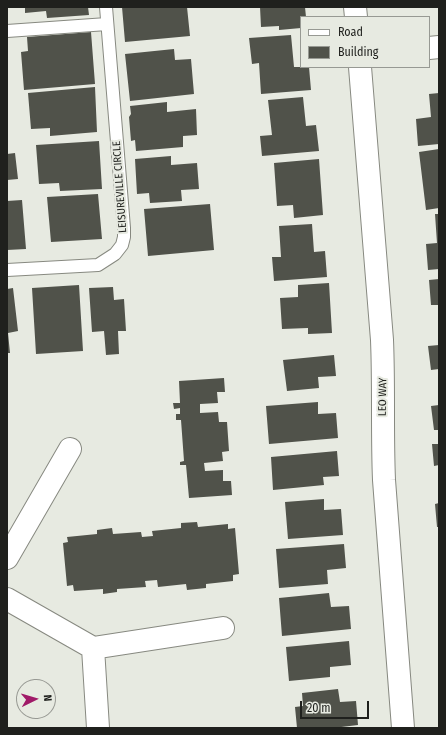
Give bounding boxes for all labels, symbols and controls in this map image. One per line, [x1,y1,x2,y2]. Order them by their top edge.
legend [300,16,430,68]
text: Road [338,25,363,39]
text: Building [338,45,378,59]
street label: LEISUREVILLE CIRCLE [110,141,130,233]
street label: LEO WAY [376,378,390,416]
north arrow [16,679,56,719]
scale bar [302,693,371,719]
text: N [41,694,54,702]
text: 20 m [307,701,331,715]

